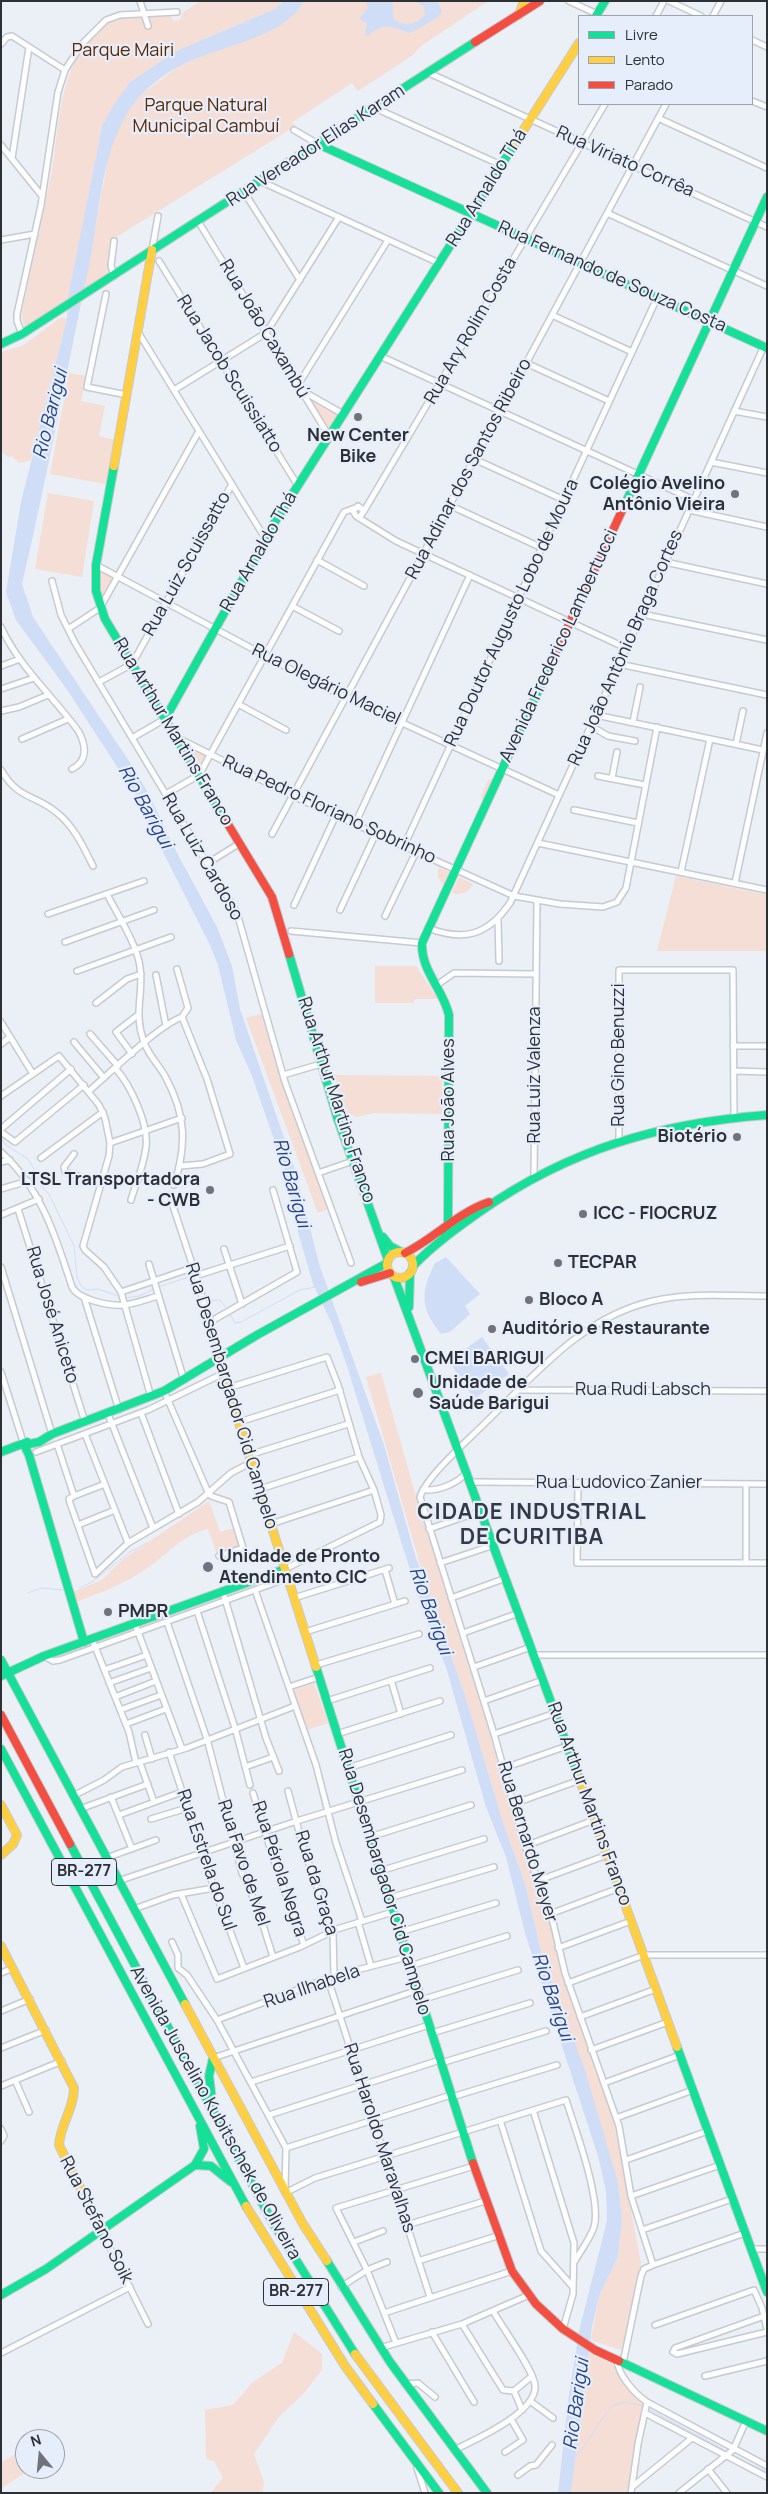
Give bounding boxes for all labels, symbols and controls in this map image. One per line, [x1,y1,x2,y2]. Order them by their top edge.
legend [578,15,753,105]
text: Livre [625,24,658,45]
park label: Parque Mairi [72,40,174,62]
text: Lento [625,49,665,70]
text: Parado [625,74,673,95]
street label: Rua Vereador Elias Karam [223,80,409,212]
park label: Parque Natural Municipal Cambuí [133,95,279,138]
street label: Rua Viriato Corrêa [553,122,697,202]
street label: Rua Arnaldo Thá [442,125,532,251]
street label: Rua Fernando de Souza Costa [495,217,729,337]
street label: Rua Ary Rolim Costa [420,254,522,408]
street label: Rua João Caxambú [214,256,314,402]
street label: Rua Jacob Scuissiatto [172,291,286,457]
street label: Rua Adinar dos Santos Ribeiro [401,355,537,583]
water label: Rio Barigui [29,367,73,461]
marker: New Center Bike [352,411,364,423]
place label: New Center Bike [307,425,409,468]
place label: Colégio Avelino Antônio Vieira [590,473,725,516]
street label: Rua Doutor Augusto Lobo de Moura [440,476,584,750]
street label: Rua Luiz Scuissatto [138,488,236,640]
street label: Rua Arnaldo Thá [216,488,302,616]
marker: Colégio Avelino Antônio Vieira [729,488,741,500]
street label: Avenida Frederico Lambertucci [495,526,623,766]
street label: Rua João Antônio Braga Cortes [564,527,688,769]
street label: Rua Arthur Martins Franco [108,634,238,830]
street label: Rua Olegário Maciel [248,640,404,730]
street label: Rua Pedro Floriano Sobrinho [219,751,439,869]
water label: Rio Barigui [113,761,177,853]
street label: Rua Luiz Cardoso [157,790,247,924]
street label: Rua Gino Benuzzi [608,983,630,1127]
street label: Rua Arthur Martins Franco [292,994,380,1206]
street label: Rua Luiz Valenza [524,1006,546,1144]
street label: Rua João Alves [438,1038,460,1162]
place label: Biotério [657,1126,727,1148]
marker: Biotério [731,1131,743,1143]
water label: Rio Barigui [267,1136,315,1230]
place label: LTSL Transportadora - CWB [21,1169,200,1212]
marker: LTSL Transportadora - CWB [204,1184,216,1196]
place label: ICC - FIOCRUZ [593,1203,717,1225]
marker: ICC - FIOCRUZ [577,1208,589,1220]
street label: Rua José Aniceto [21,1244,83,1386]
place label: TECPAR [568,1252,637,1274]
marker: TECPAR [552,1257,564,1269]
street label: Rua Desembargador Cid Campelo [180,1260,282,1532]
place label: Bloco A [539,1289,603,1311]
marker: Bloco A [523,1294,535,1306]
place label: Auditório e Restaurante [502,1318,710,1340]
marker: Auditório e Restaurante [486,1323,498,1335]
place label: CMEI BARIGUI [425,1348,544,1370]
marker: CMEI BARIGUI [409,1353,421,1365]
place label: Unidade de Saúde Barigui [429,1372,549,1415]
street label: Rua Rudi Labsch [575,1379,711,1401]
marker: Unidade de Saúde Barigui [411,1386,425,1400]
street label: Rua Ludovico Zanier [536,1472,702,1494]
district label: CIDADE INDUSTRIAL DE CURITIBA [415,1500,649,1552]
place label: Unidade de Pronto Atendimento CIC [219,1546,380,1588]
marker: Unidade de Pronto Atendimento CIC [201,1560,215,1574]
water label: Rio Barigui [404,1564,456,1658]
place label: PMPR [118,1601,168,1623]
marker: PMPR [102,1606,114,1618]
street label: Rua Arthur Martins Franco [542,1699,636,1909]
street label: Rua Desembargador Cid Campelo [333,1746,435,2018]
street label: Rua Bernardo Meyer [492,1759,562,1925]
street label: Rua Estrela do Sul [172,1786,240,1934]
street label: Rua Favo de Mel [212,1797,274,1929]
street label: Rua Pérola Negra [247,1798,311,1940]
street label: Rua da Graça [290,1828,342,1938]
road number: BR-277 [52,1858,116,1885]
water label: Rio Barigui [526,1950,578,2044]
street label: Rua Ilhabela [261,1960,363,2014]
street label: Avenida Juscelino Kubitschek de Oliveira [125,1962,305,2264]
street label: Rua Haroldo Maravalhas [338,2041,420,2235]
street label: Rua Stefano Soik [55,2153,137,2287]
road number: BR-277 [264,2278,328,2306]
water label: Rio Barigui [559,2357,595,2451]
north arrow [15,2429,65,2479]
text: N [28,2430,43,2451]

